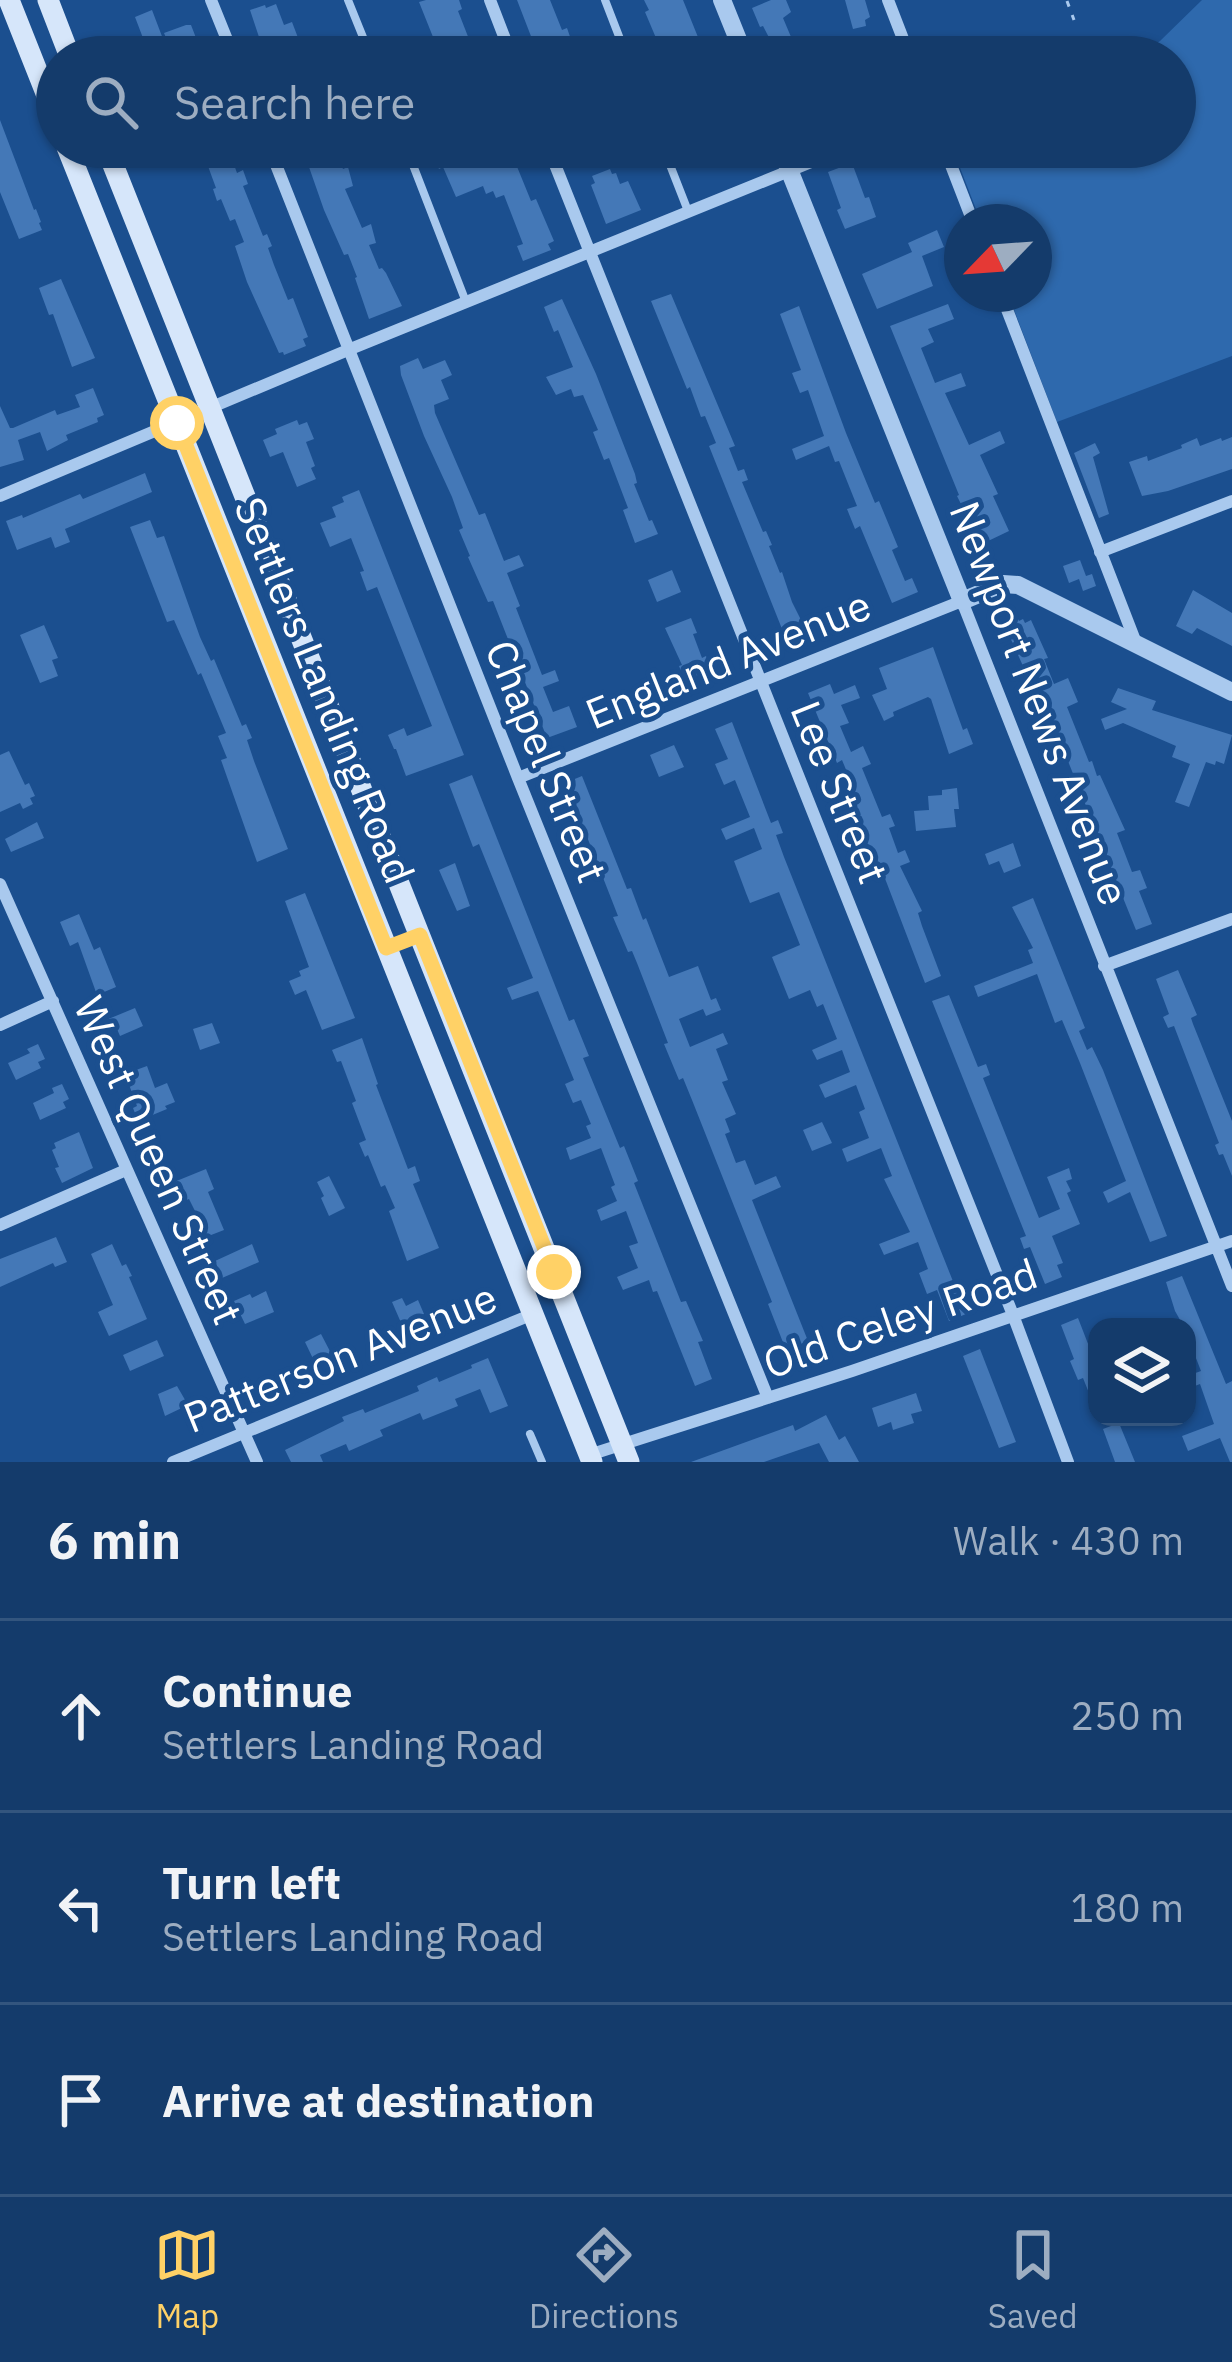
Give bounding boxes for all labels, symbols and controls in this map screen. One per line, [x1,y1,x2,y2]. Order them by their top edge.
search box [36,36,1196,168]
icon: search [78,69,144,135]
text: Search here [174,73,415,131]
north arrow [944,204,1052,312]
route start [150,396,204,450]
street label: Settlers Landing Road [222,489,428,891]
street label: Newport News Avenue [938,493,1142,913]
street label: England Avenue [577,577,879,741]
street label: Chapel Street [473,632,621,890]
street label: Lee Street [779,693,901,891]
street label: West Queen Street [62,987,256,1333]
route end [527,1245,581,1299]
street label: Old Celey Road [756,1245,1044,1391]
street label: Patterson Avenue [175,1269,505,1445]
map controls [1088,1318,1196,1426]
button: layers [1088,1318,1196,1426]
text: 6 min [48,1507,181,1573]
text: Walk · 430 m [953,1515,1184,1566]
text: Continue [162,1661,353,1719]
icon: ahead [48,1683,114,1749]
text: 250 m [1071,1690,1184,1741]
text: Settlers Landing Road [162,1719,544,1770]
text: Turn left [162,1853,341,1911]
icon: left [48,1875,114,1941]
text: 180 m [1071,1882,1184,1933]
text: Settlers Landing Road [162,1911,544,1962]
icon: arrive [48,2067,114,2133]
text: Arrive at destination [162,2071,595,2129]
tab: Map [154,2222,220,2337]
tab: Directions [529,2222,679,2337]
tab: Saved [988,2222,1078,2337]

